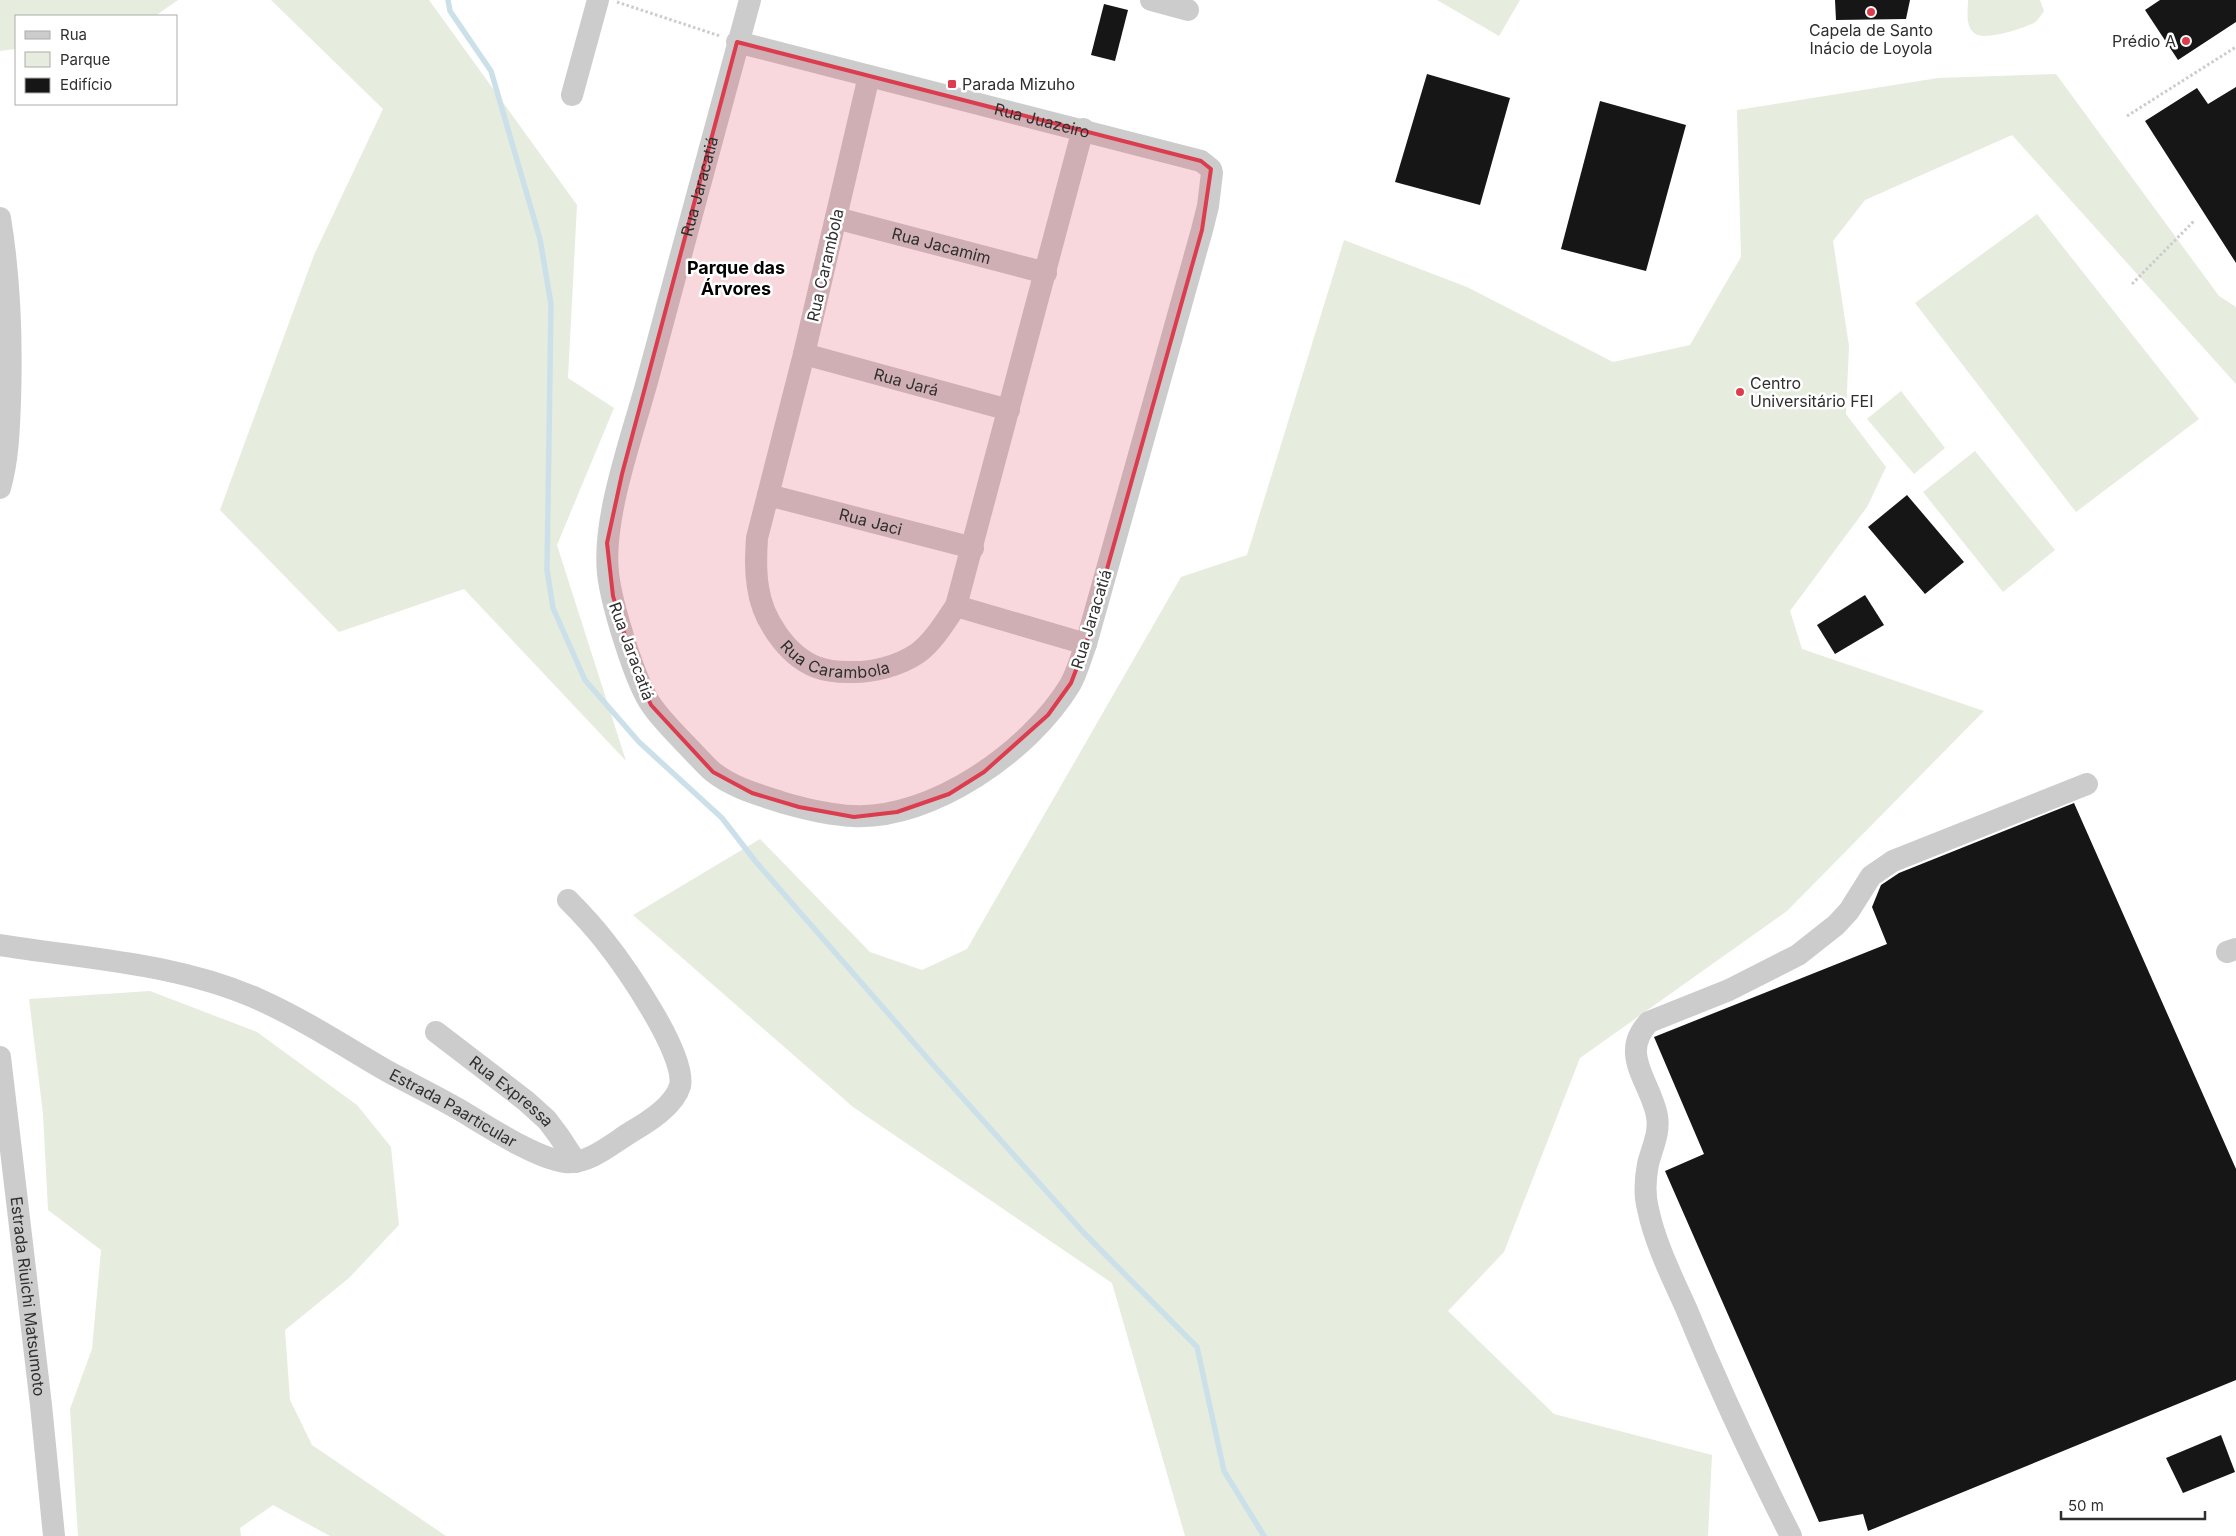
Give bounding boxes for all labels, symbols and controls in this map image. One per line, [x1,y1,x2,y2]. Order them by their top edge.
marker: Capela de Santo Inácio de Loyola [1865,6,1877,18]
legend [15,15,178,105]
place label: Capela de Santo Inácio de Loyola [1809,20,1933,58]
text: Rua [60,25,87,44]
place label: Prédio A [2112,31,2176,51]
marker: Prédio A [2180,35,2192,47]
text: Parque [60,50,110,69]
place label: Parada Mizuho [962,74,1075,94]
text: Edifício [60,75,112,94]
marker: Parada Mizuho [946,78,958,90]
street label: Rua Juazeiro [992,98,1092,142]
street label: Rua Jaracatiá [676,134,722,239]
street label: Rua Carambola [802,207,848,323]
street label: Rua Jacamim [890,223,993,268]
district label: Parque das Árvores [687,257,785,299]
street label: Rua Jará [872,364,941,400]
place label: Centro Universitário FEI [1750,373,1873,411]
marker: Centro Universitário FEI [1734,386,1746,398]
street label: Rua Jaci [837,504,904,539]
street label: Rua Jaracatiá [1066,567,1116,671]
street label: Rua Jaracatiá [605,599,659,703]
street label: Rua Carambola [776,636,892,682]
street label: Rua Expressa [465,1051,558,1130]
street label: Estrada Paarticular [386,1064,520,1151]
street label: Estrada Riuichi Matsumoto [7,1195,50,1397]
scale bar [2061,1488,2205,1520]
text: 50 m [2068,1496,2104,1515]

